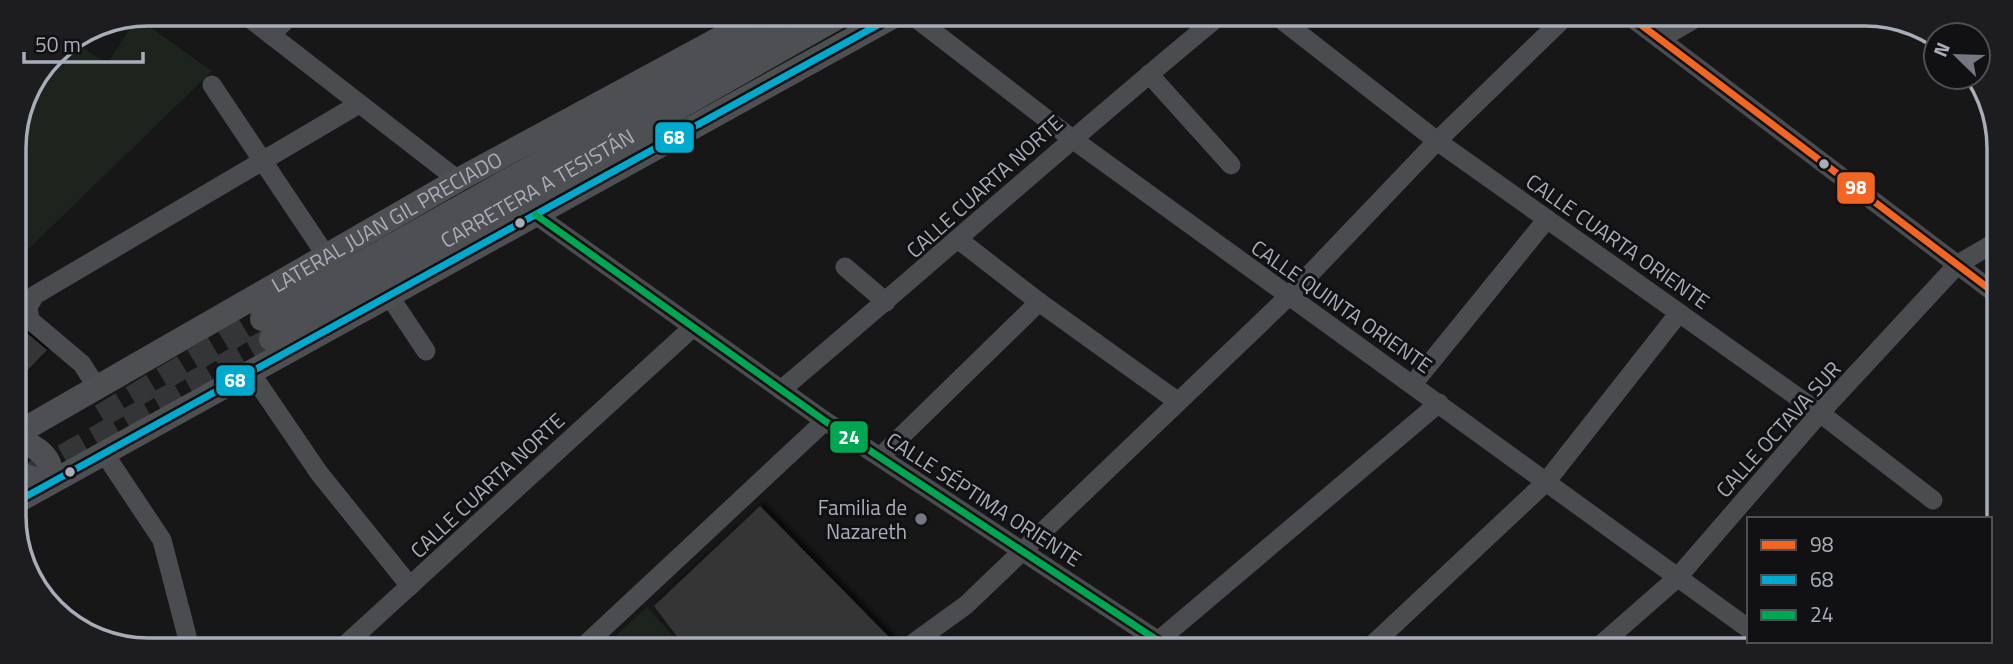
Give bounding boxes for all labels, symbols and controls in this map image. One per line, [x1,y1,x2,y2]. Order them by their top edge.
scale bar [24,21,144,65]
north arrow [1922,21,1992,91]
text: 50 m [35,28,81,60]
text: N [1925,37,1957,61]
street label: CALLE CUARTA NORTE [899,107,1069,265]
street label: CARRETERA A TESISTÁN [434,120,640,256]
line badge: 68 [654,121,695,154]
text: 68 [663,122,685,151]
street label: LATERAL JUAN GIL PRECIADO [265,143,508,300]
unlabelled marker [1817,157,1831,171]
street label: CALLE CUARTA ORIENTE [1520,165,1716,317]
line badge: 98 [1836,171,1876,205]
text: 98 [1845,172,1867,201]
unlabelled marker [513,216,527,230]
street label: CALLE QUINTA ORIENTE [1245,231,1439,381]
street label: CALLE OCTAVA SUR [1708,354,1848,504]
line badge: 68 [215,364,256,397]
text: 68 [224,365,246,394]
street label: CALLE CUARTA NORTE [403,405,571,565]
line badge: 24 [829,420,869,454]
text: 24 [838,422,860,451]
street label: CALLE SÉPTIMA ORIENTE [880,424,1088,574]
unlabelled marker [63,465,77,479]
place label: Familia de Nazareth [818,491,907,547]
marker: Familia de Nazareth [913,511,929,527]
legend [1747,517,1992,643]
text: 98 [1810,528,1834,560]
text: 68 [1810,563,1834,595]
text: 24 [1810,598,1834,630]

